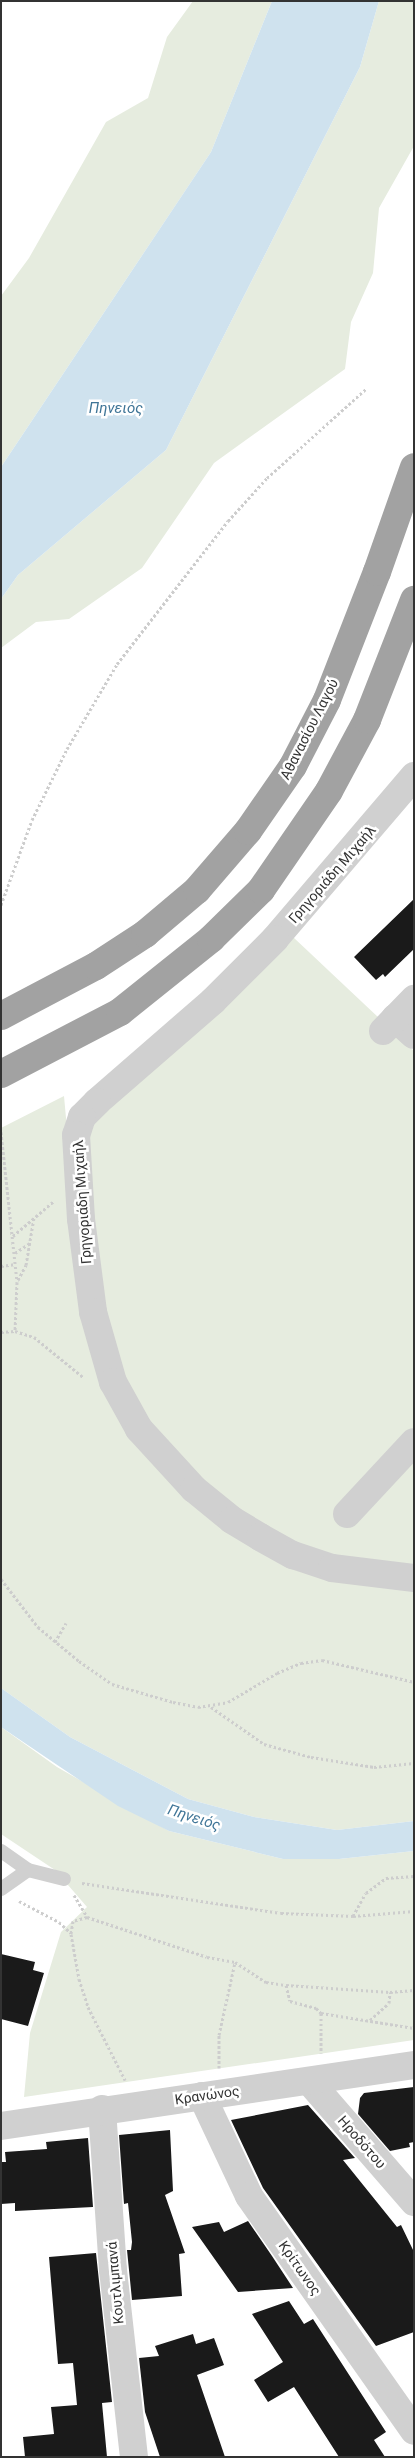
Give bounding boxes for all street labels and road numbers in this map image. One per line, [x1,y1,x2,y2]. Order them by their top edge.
street label: Αθανασίου Λαγού [276,676,342,782]
street label: Γρηγοριάδη Μιχαήλ [285,822,379,926]
street label: Γρηγοριάδη Μιχαήλ [69,1139,95,1265]
street label: Κρανώνος [174,2082,240,2108]
street label: Ηροδότου [335,2112,389,2172]
street label: Κρίτωνος [275,2238,325,2298]
street label: Κουτλιμπανά [103,2241,127,2325]

